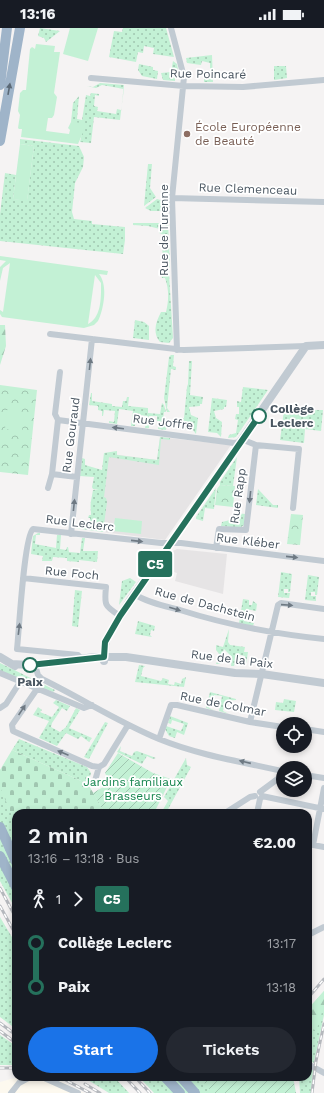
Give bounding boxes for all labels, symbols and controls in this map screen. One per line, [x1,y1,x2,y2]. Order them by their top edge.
text: 13:16 [20,5,56,23]
street label: Rue Poincaré [170,66,246,82]
one-way arrow [6,83,12,95]
place label: École Européenne de Beauté [195,120,301,148]
marker: École Européenne de Beauté [182,129,192,139]
street label: Rue Clemenceau [198,180,298,198]
street label: Rue de Turenne [157,184,171,276]
one-way arrow [86,358,93,370]
street label: Rue Gouraud [59,396,83,474]
place label: Collège Leclerc [270,402,314,430]
marker: Collège Leclerc [251,408,267,424]
street label: Rue Joffre [132,411,194,433]
one-way arrow [112,424,124,431]
street label: Rue Rapp [227,467,249,525]
one-way arrow [247,491,253,503]
one-way arrow [71,499,77,511]
street label: Rue Leclerc [45,512,115,534]
street label: Rue Kléber [215,530,281,552]
one-way arrow [131,537,143,544]
line badge: C5 [137,551,173,577]
one-way arrow [286,554,298,560]
text: C5 [146,556,164,572]
street label: Rue Foch [44,563,100,583]
street label: Rue de Dachstein [153,584,257,624]
one-way arrow [281,601,293,608]
one-way arrow [169,606,181,612]
one-way arrow [16,623,22,635]
street label: Rue de la Paix [190,647,274,671]
marker: Paix [22,657,38,673]
place label: Paix [17,675,43,689]
street label: Rue de Colmar [179,689,267,719]
one-way arrow [18,705,26,716]
map controls [276,717,312,797]
button: locate [276,717,312,753]
one-way arrow [57,750,69,756]
one-way arrow [239,759,251,765]
button: layers [276,761,312,797]
park label: Jardins familiaux Brasseurs [83,775,183,803]
text: 2 min [28,823,88,848]
text: €2.00 [253,834,296,852]
text: 13:16 – 13:18 · Bus [28,851,139,866]
icon: walk [28,888,50,910]
icon: forward [67,888,89,910]
text: C5 [103,891,121,907]
text: 1 [56,892,61,907]
text: Collège Leclerc [58,934,172,952]
text: 13:17 [267,936,296,951]
text: Paix [58,978,90,996]
text: 13:18 [266,980,296,995]
button: Start [28,1027,158,1073]
button: Tickets [166,1027,296,1073]

